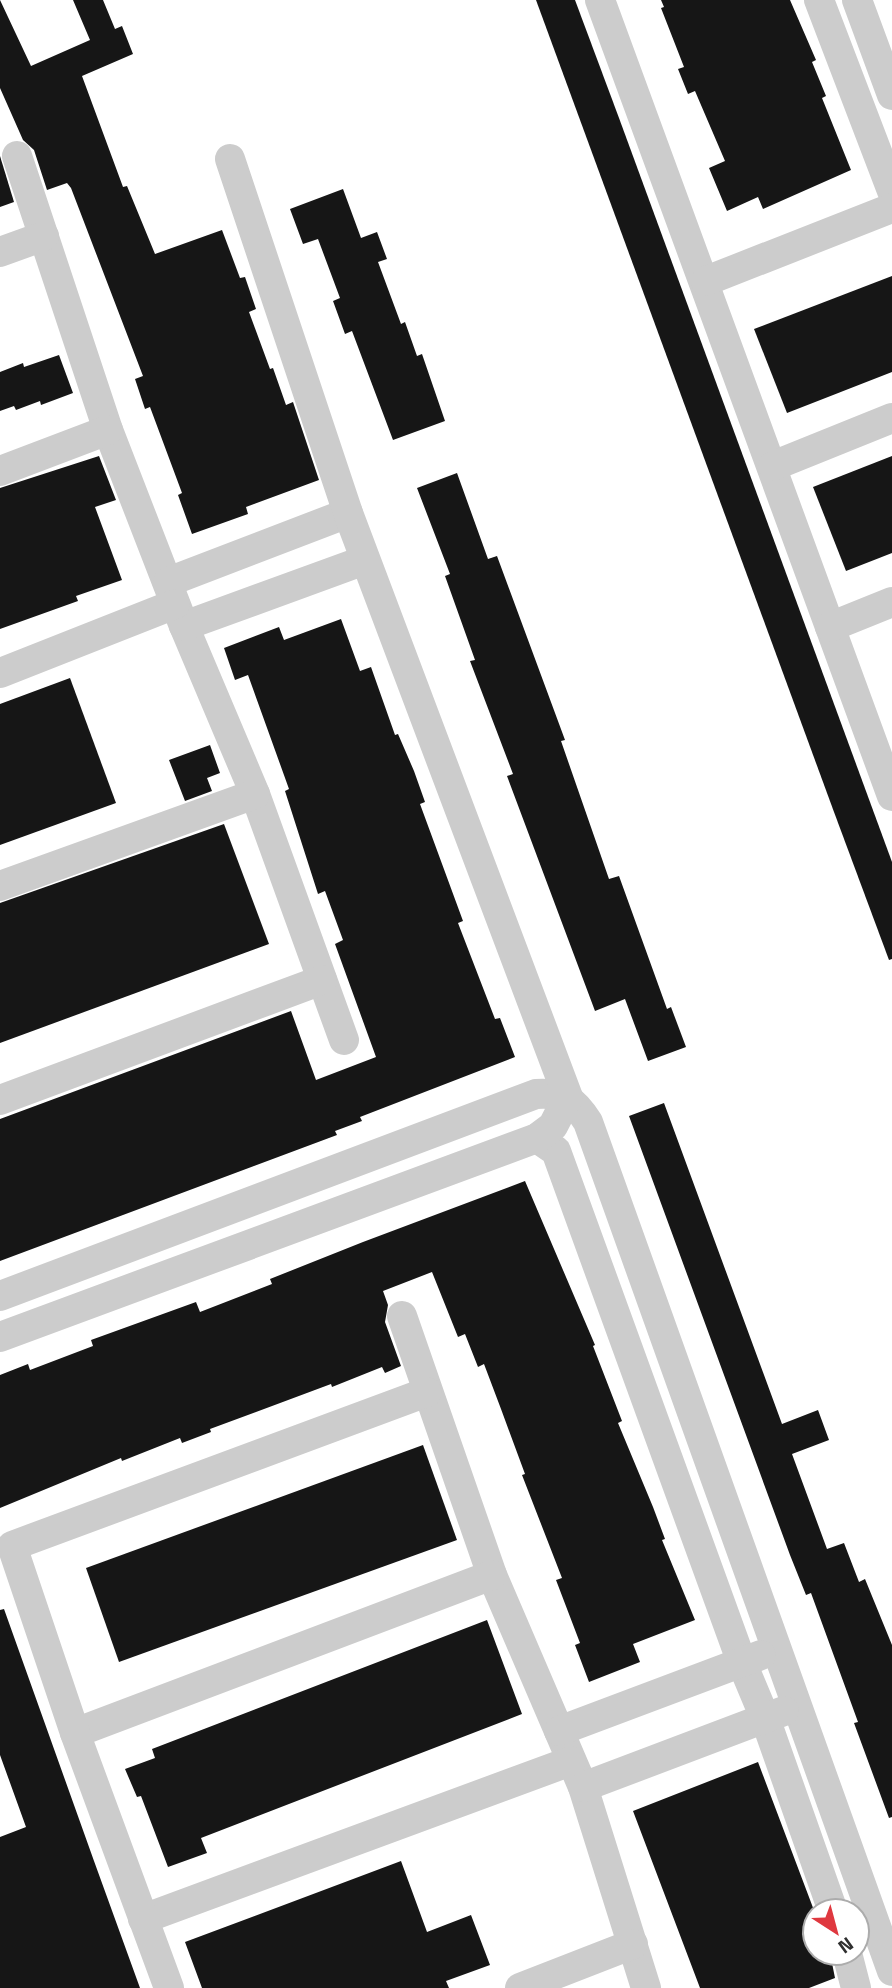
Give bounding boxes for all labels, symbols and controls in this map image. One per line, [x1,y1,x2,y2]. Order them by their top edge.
north arrow [801,1897,871,1967]
text: N [832,1931,860,1962]

